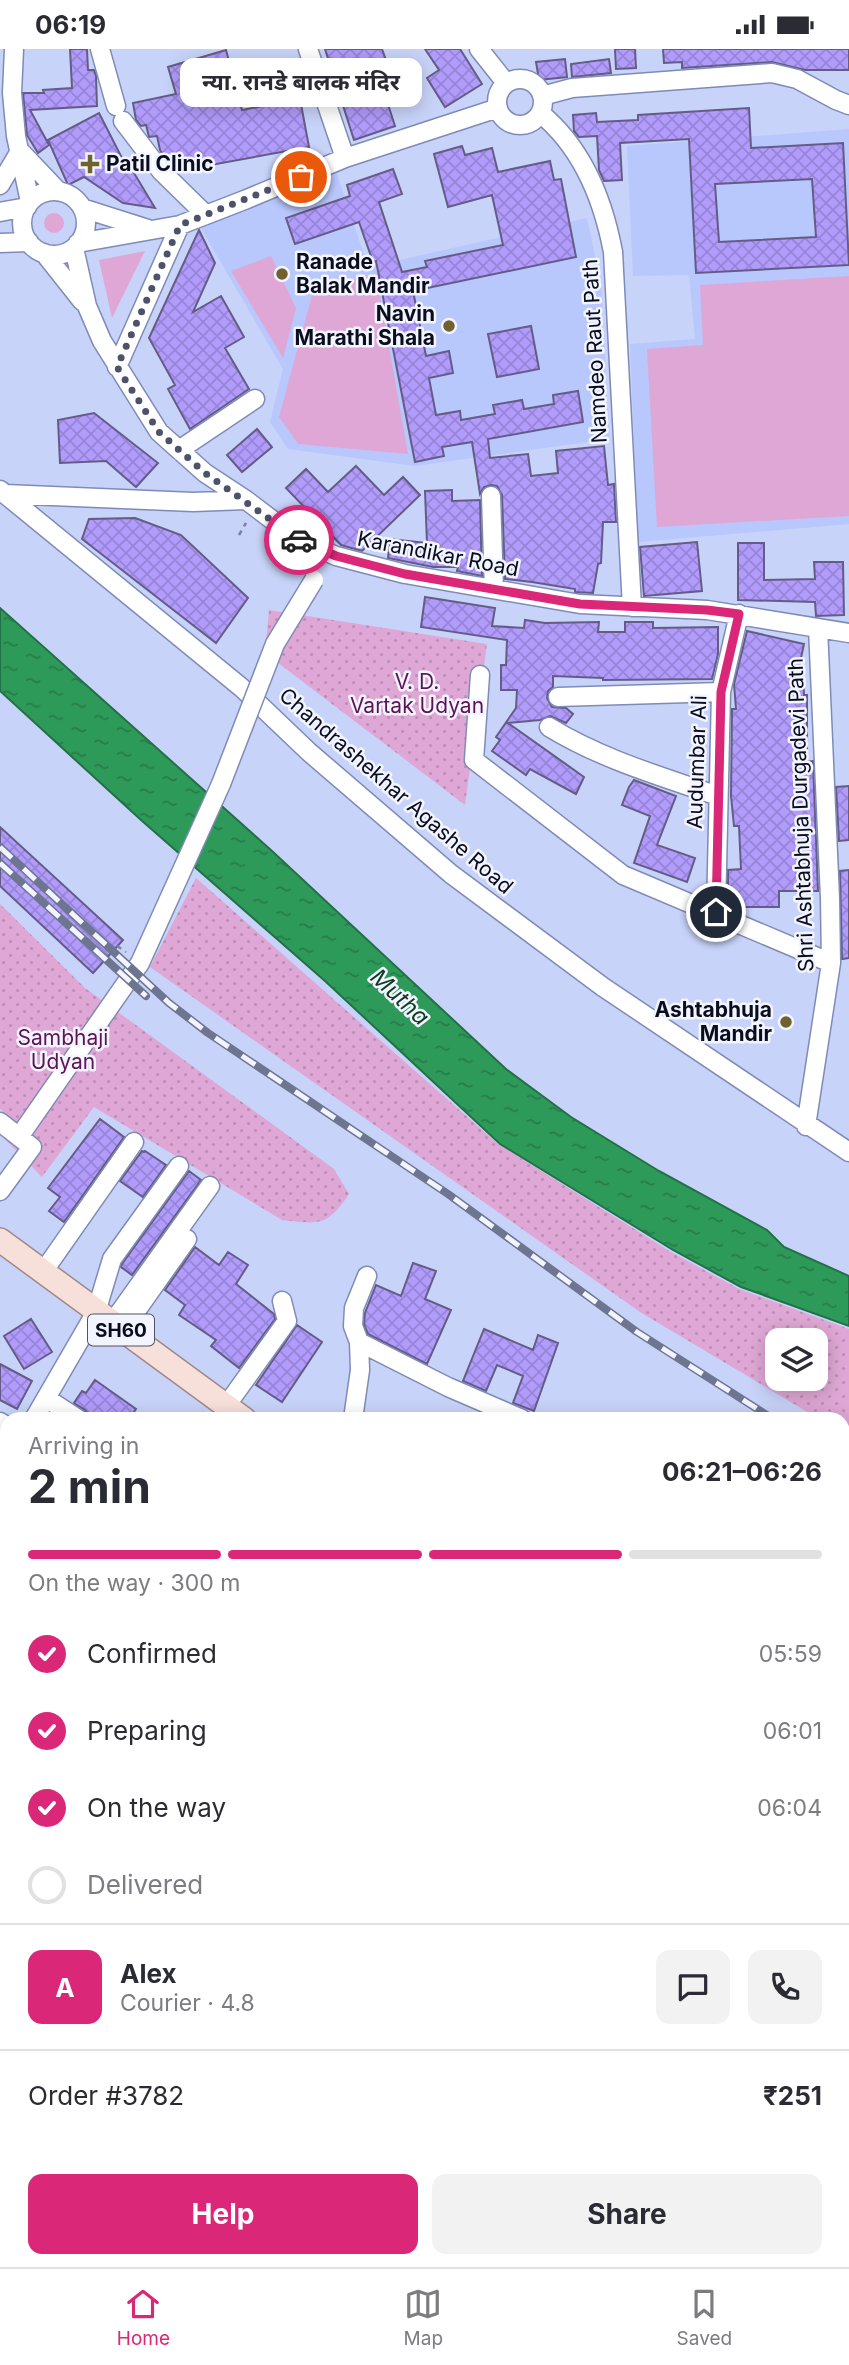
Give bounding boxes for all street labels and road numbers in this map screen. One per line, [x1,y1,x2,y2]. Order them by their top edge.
street label: Namdeo Raut Path [577,258,612,444]
street label: Karandikar Road [355,526,521,581]
street label: Shri Ashtabhuja Durgadevi Path [783,658,818,972]
street label: Chandrashekhar Agashe Road [274,682,518,899]
street label: Audumbar Ali [682,695,711,829]
road number: SH60 [88,1315,154,1345]

